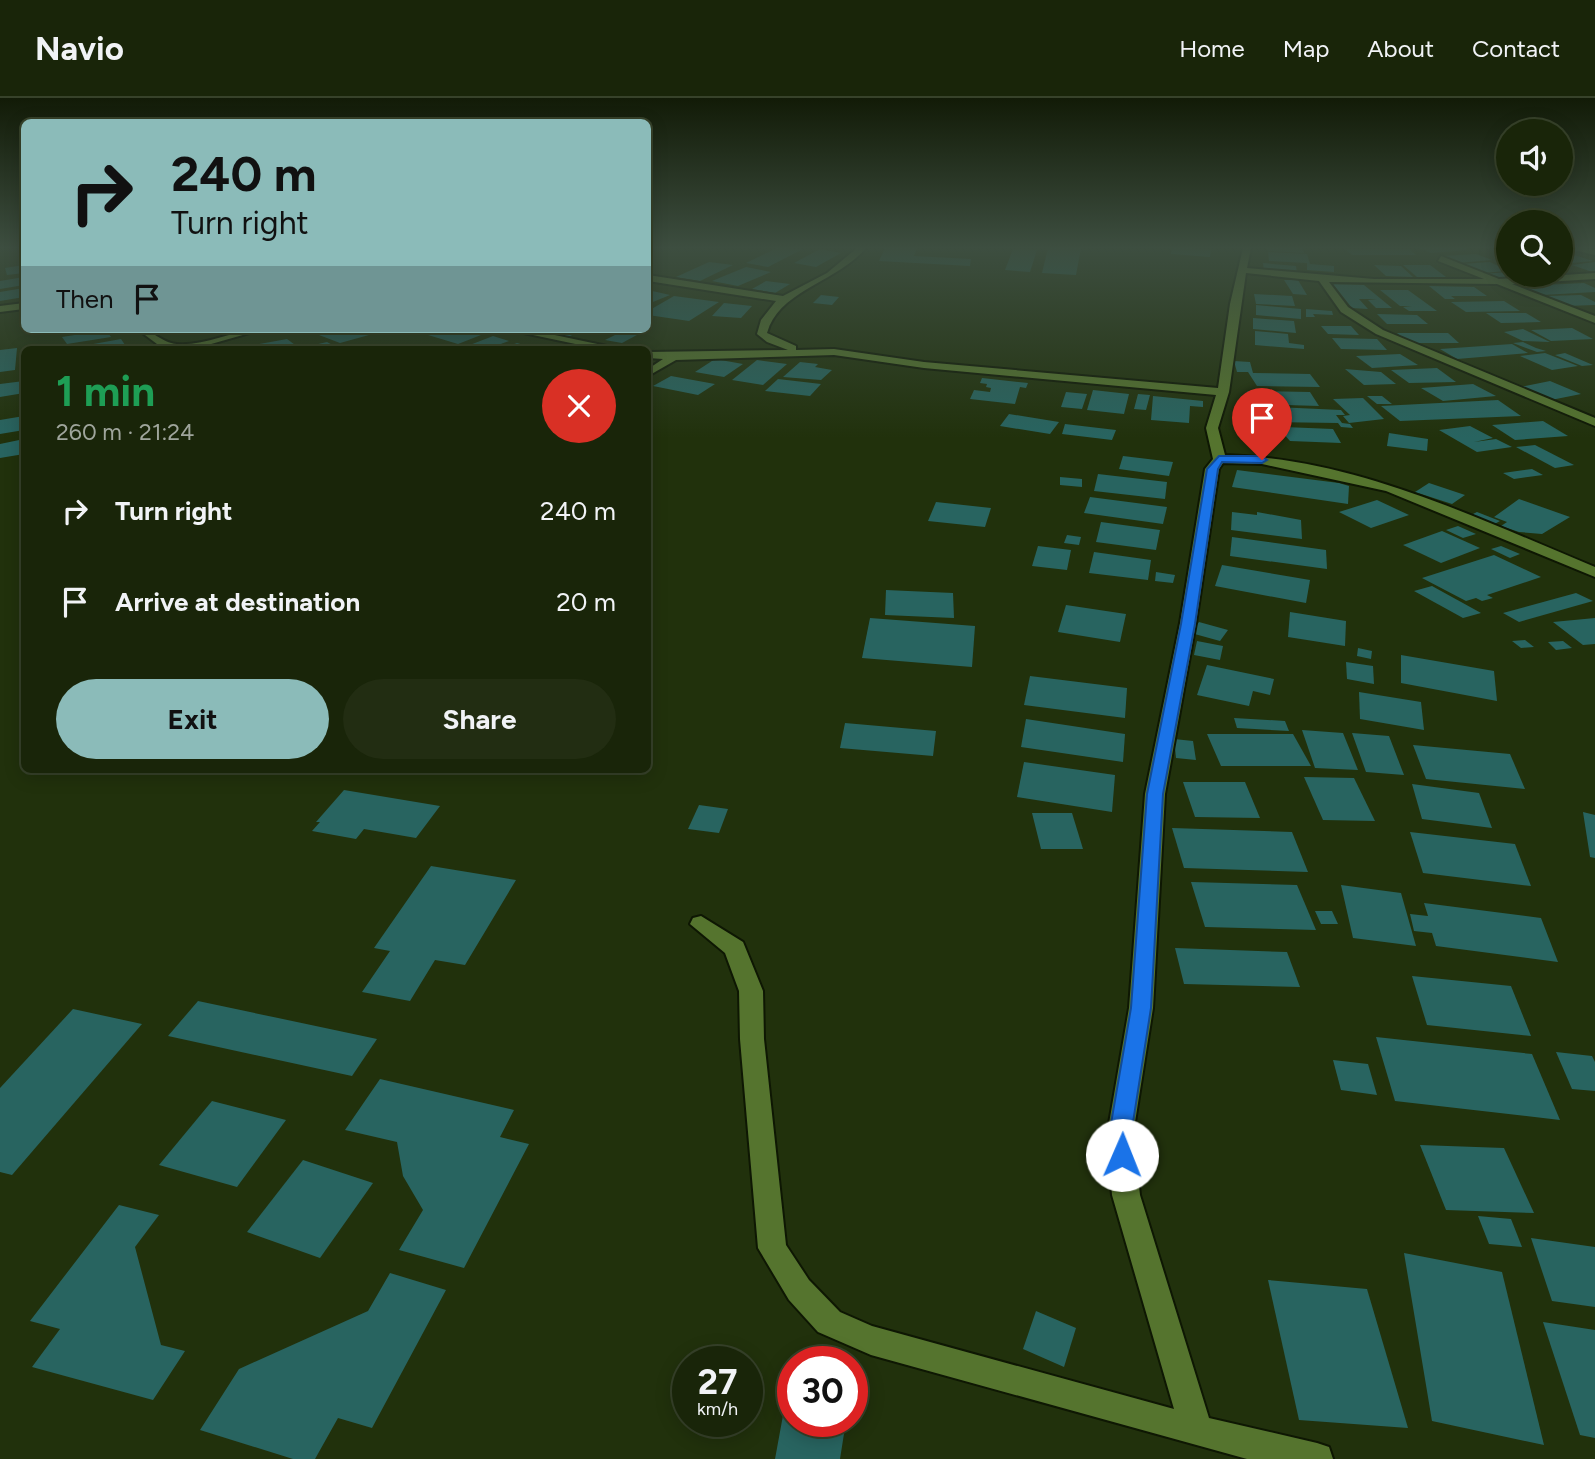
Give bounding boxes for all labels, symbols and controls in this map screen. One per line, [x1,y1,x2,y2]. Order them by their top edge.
text: Navio [35,29,124,68]
text: Home [1179,34,1245,63]
text: Map [1283,34,1329,63]
text: About [1367,34,1434,63]
text: Contact [1472,34,1560,63]
map controls [1496,119,1573,287]
button: sound [1496,119,1573,196]
text: 240 m [171,144,317,203]
icon: right [56,147,147,238]
text: Turn right [171,204,309,242]
button: search [1496,210,1573,287]
icon: arrive [128,280,166,318]
text: Then [56,283,114,315]
text: 1 min [56,366,155,417]
button: close [542,369,616,443]
pin [1232,388,1292,460]
icon: arrive [1243,399,1281,437]
text: 260 m · 21:24 [56,418,194,446]
icon: right [56,492,94,530]
text: Turn right [115,495,232,527]
text: 240 m [540,495,616,527]
icon: arrive [56,583,94,621]
text: Arrive at destination [115,586,360,618]
text: 20 m [556,586,616,618]
button: Exit [56,679,329,759]
button: Share [343,679,616,759]
position arrow [1085,1118,1159,1192]
speed limit sign: 30 [777,1346,868,1437]
text: 27 [698,1361,737,1403]
text: km/h [697,1398,738,1420]

